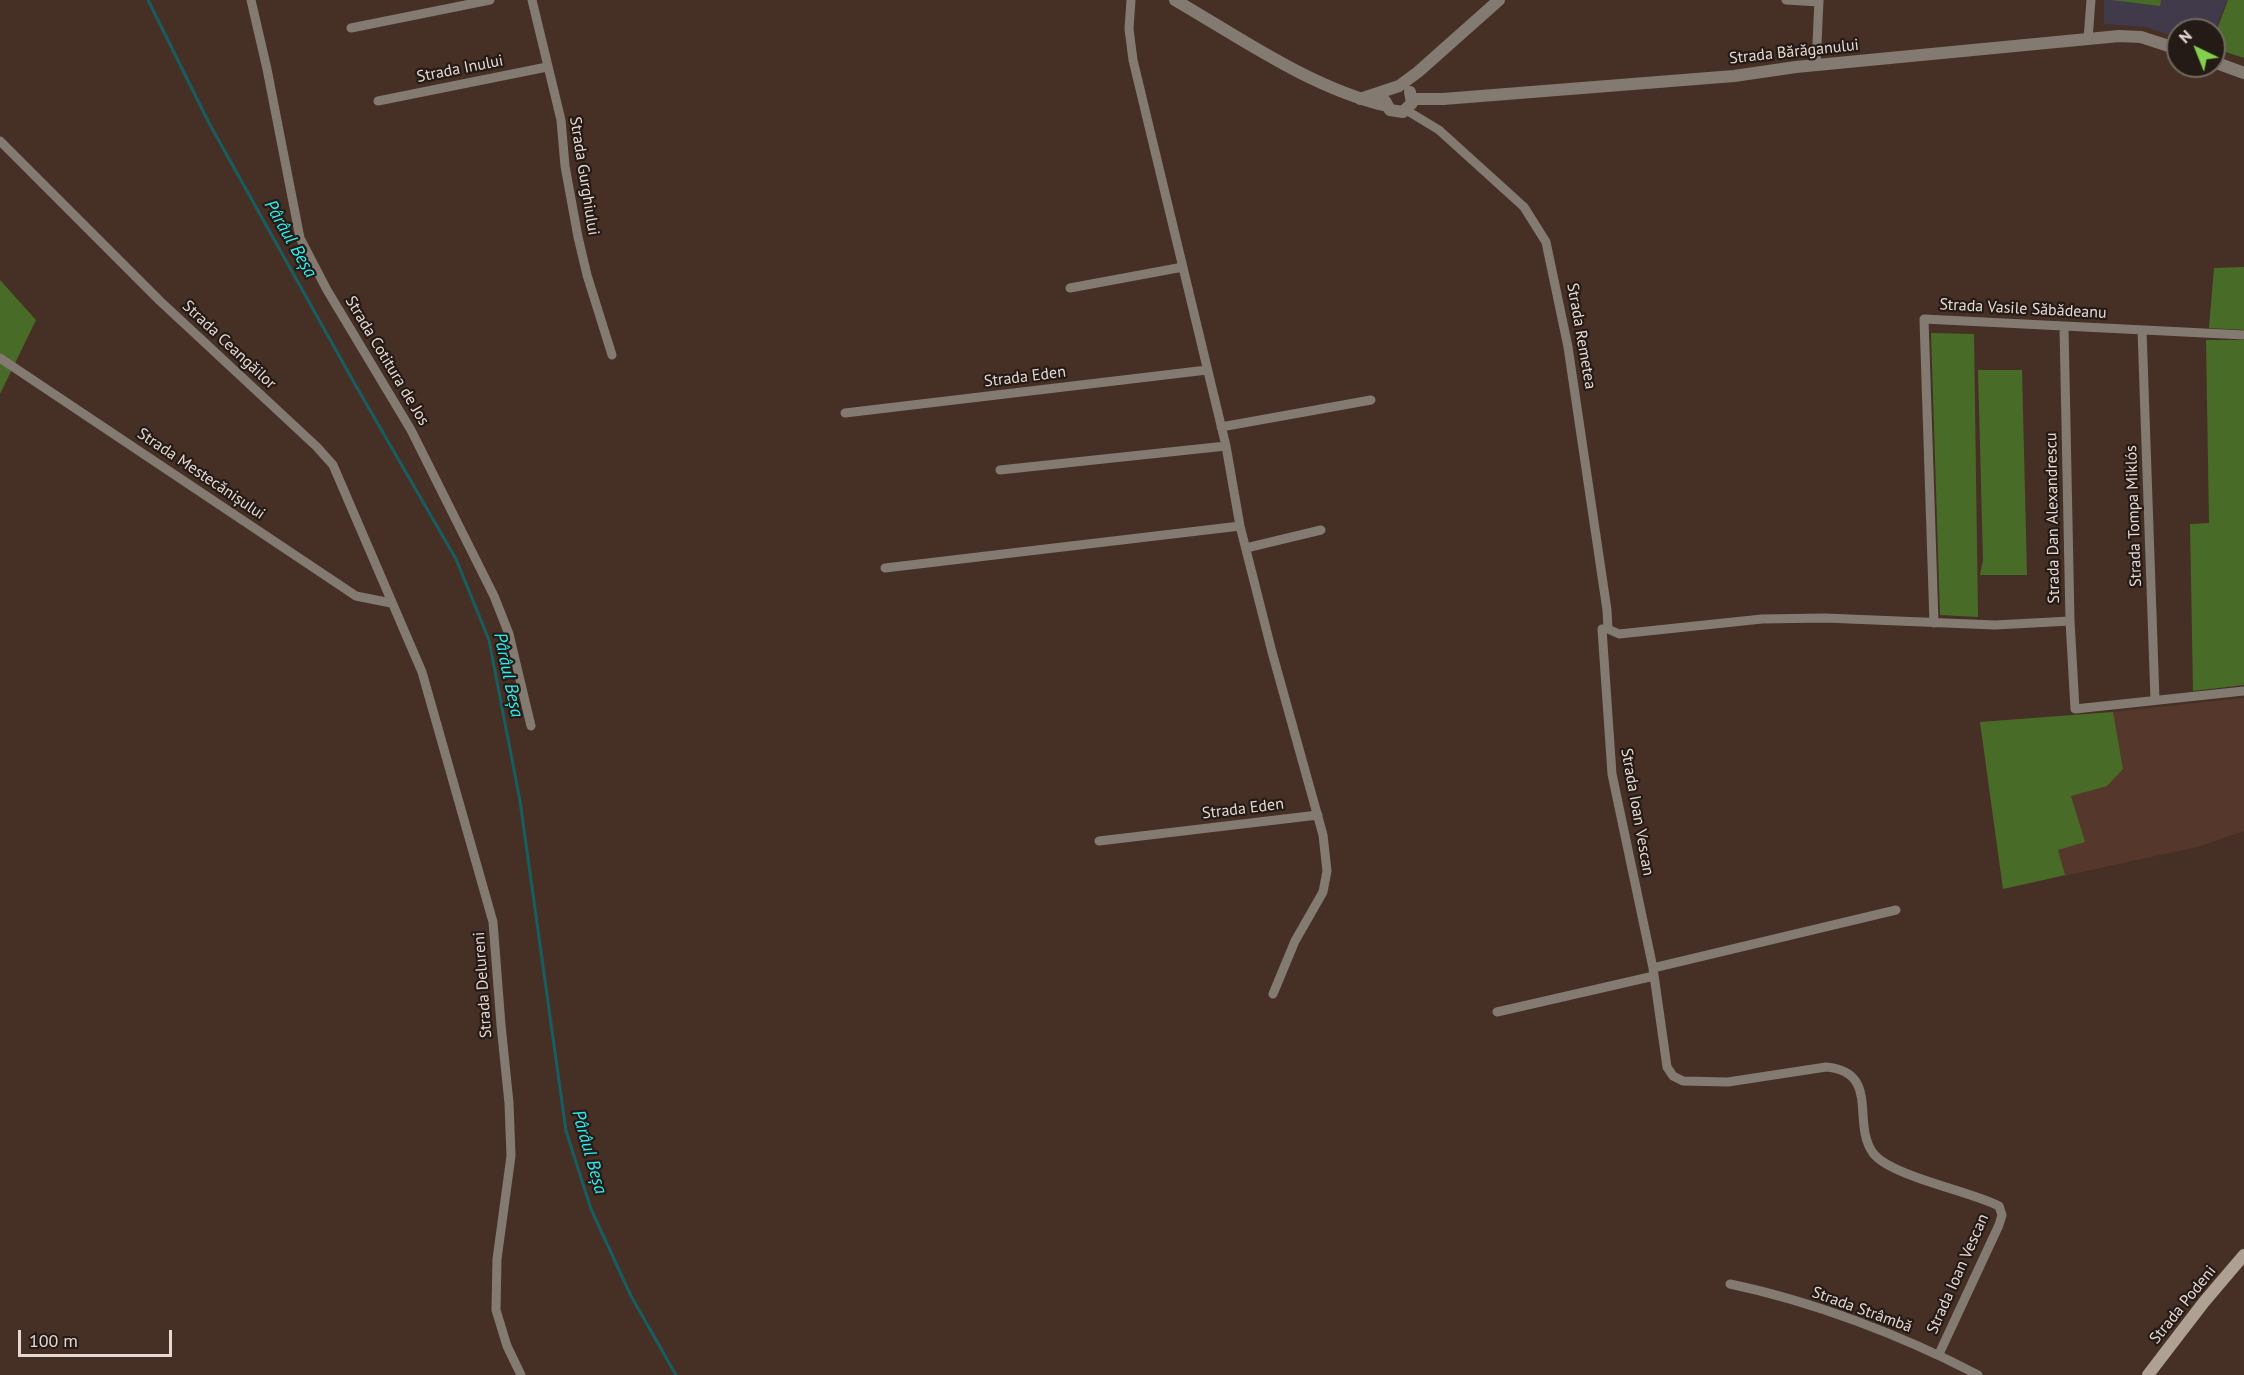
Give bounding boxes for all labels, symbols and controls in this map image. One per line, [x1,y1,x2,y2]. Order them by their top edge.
north arrow [2166,18,2226,78]
text: N [2174,25,2196,47]
street label: Strada Bărăganului [1728,36,1860,68]
street label: Strada Inului [415,51,505,87]
street label: Strada Gurghiului [565,115,603,237]
water label: Pârâul Beșa [259,196,321,282]
street label: Strada Remetea [1562,281,1600,391]
street label: Strada Cotitura de Jos [341,293,433,429]
street label: Strada Vasile Săbădeanu [1939,295,2107,323]
street label: Strada Ceangăilor [178,297,280,393]
street label: Strada Eden [983,362,1067,392]
street label: Strada Mestecănișului [133,424,269,524]
street label: Strada Dan Alexandrescu [2042,432,2064,604]
street label: Strada Tompa Miklós [2122,445,2146,587]
water label: Pârâul Beșa [488,631,528,719]
street label: Strada Ioan Vescan [1616,747,1658,877]
street label: Strada Eden [1201,794,1285,824]
street label: Strada Delureni [470,931,496,1039]
water label: Pârâul Beșa [567,1108,611,1196]
street label: Strada Ioan Vescan [1923,1211,1993,1337]
street label: Strada Podeni [2146,1262,2220,1348]
street label: Strada Strâmbă [1809,1283,1915,1337]
scale bar [21,1318,176,1356]
text: 100 m [29,1329,78,1352]

